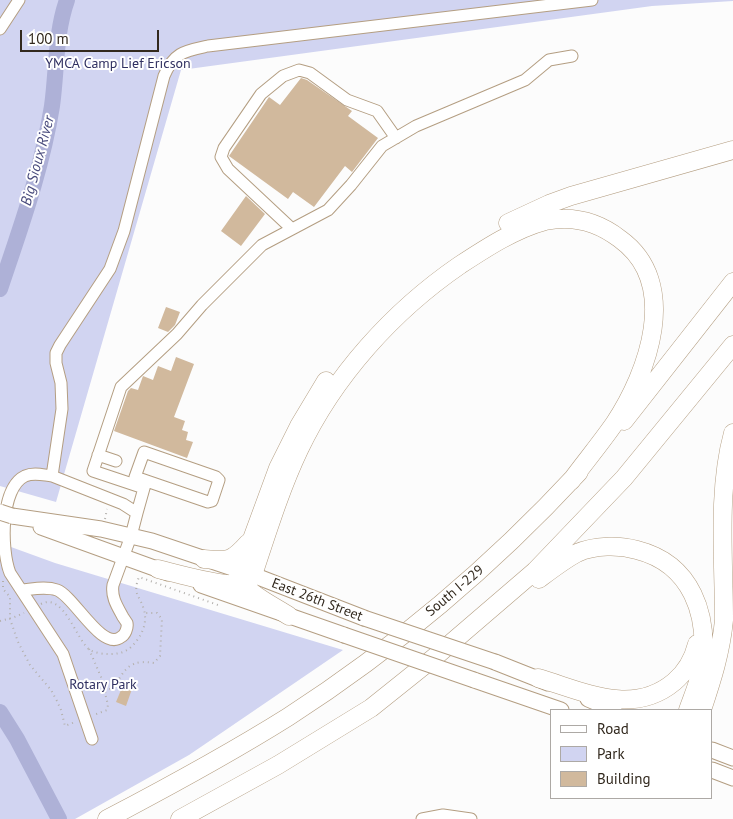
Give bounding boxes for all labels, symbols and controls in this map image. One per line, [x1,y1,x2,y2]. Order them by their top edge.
scale bar [22,20,161,52]
text: 100 m [28,29,69,48]
park label: YMCA Camp Lief Ericson [45,56,191,72]
water label: Big Sioux River [17,114,59,208]
street label: South I-229 [423,562,487,620]
street label: East 26th Street [269,575,365,625]
park label: Rotary Park [69,677,137,693]
legend [550,709,713,799]
text: Road [597,719,629,738]
text: Park [597,744,625,763]
text: Building [597,769,651,788]

